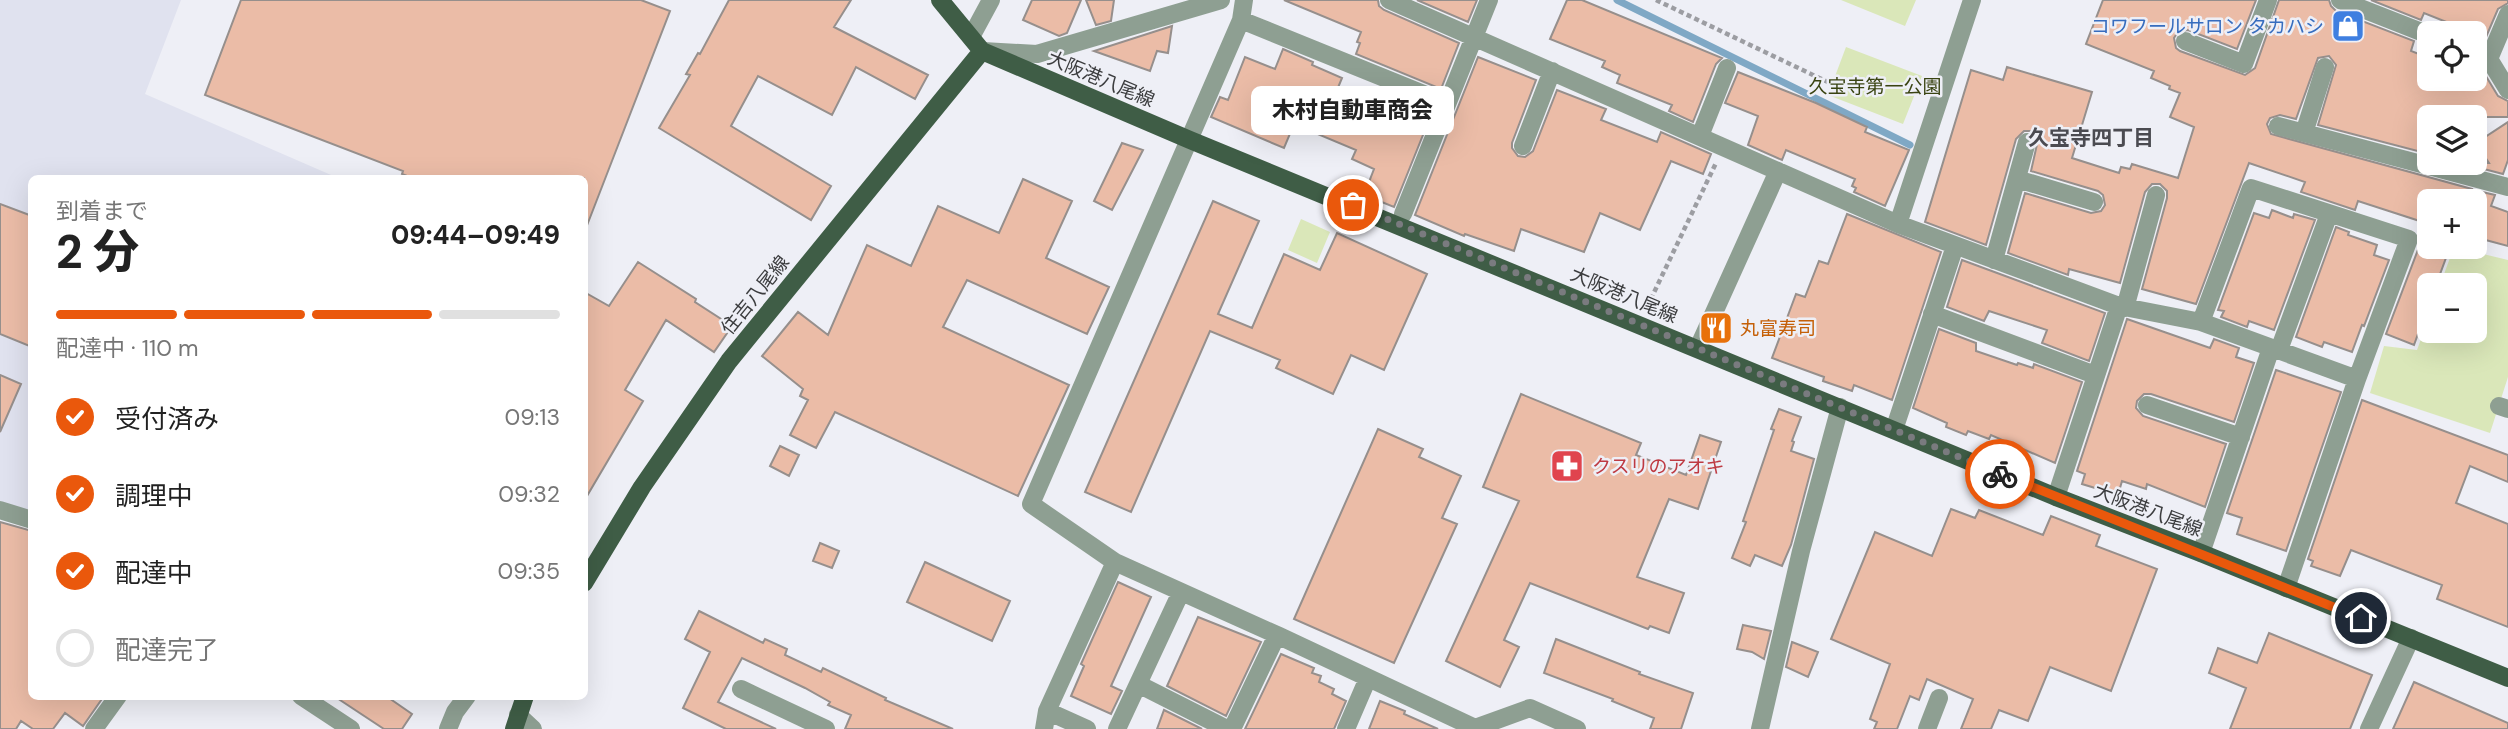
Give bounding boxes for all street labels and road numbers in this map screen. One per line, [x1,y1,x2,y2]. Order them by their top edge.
street label: 大阪港八尾線 [1044,45,1158,113]
street label: 住吉八尾線 [715,250,795,340]
street label: 大阪港八尾線 [1567,261,1681,329]
street label: 大阪港八尾線 [2090,478,2206,542]

